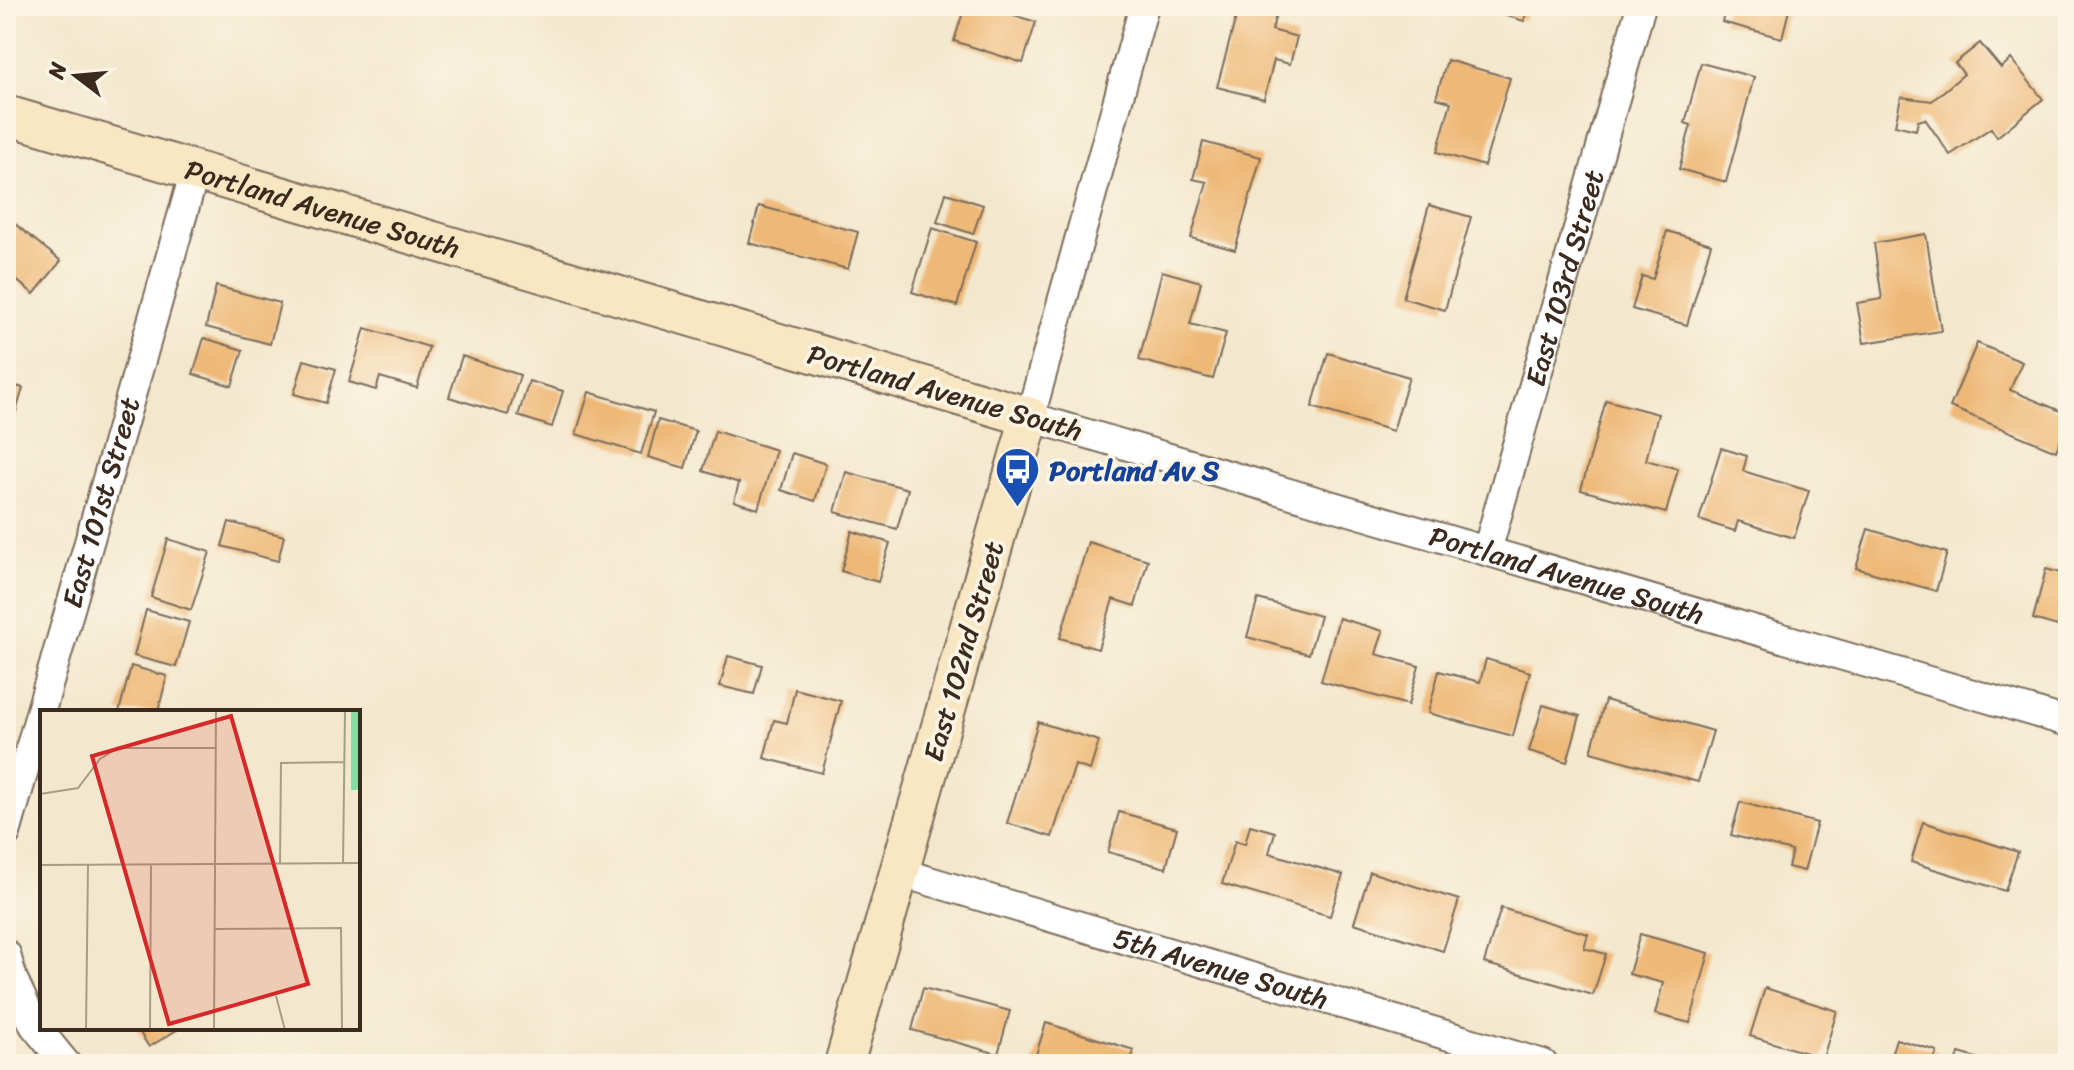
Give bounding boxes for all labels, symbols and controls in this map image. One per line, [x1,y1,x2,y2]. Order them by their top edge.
north arrow [36,36,116,116]
text: N [36,57,78,84]
street label: Portland Avenue South [179,145,466,273]
street label: East 103rd Street [1511,164,1619,392]
street label: Portland Avenue South [802,330,1088,455]
street label: East 101st Street [48,391,154,613]
bus stop icon: Portland Av S [994,446,1042,509]
place label: Portland Av S [1049,446,1220,495]
street label: Portland Avenue South [1423,512,1710,639]
street label: East 102nd Street [909,535,1018,767]
inset map [40,710,360,1030]
street label: 5th Avenue South [1108,913,1334,1024]

